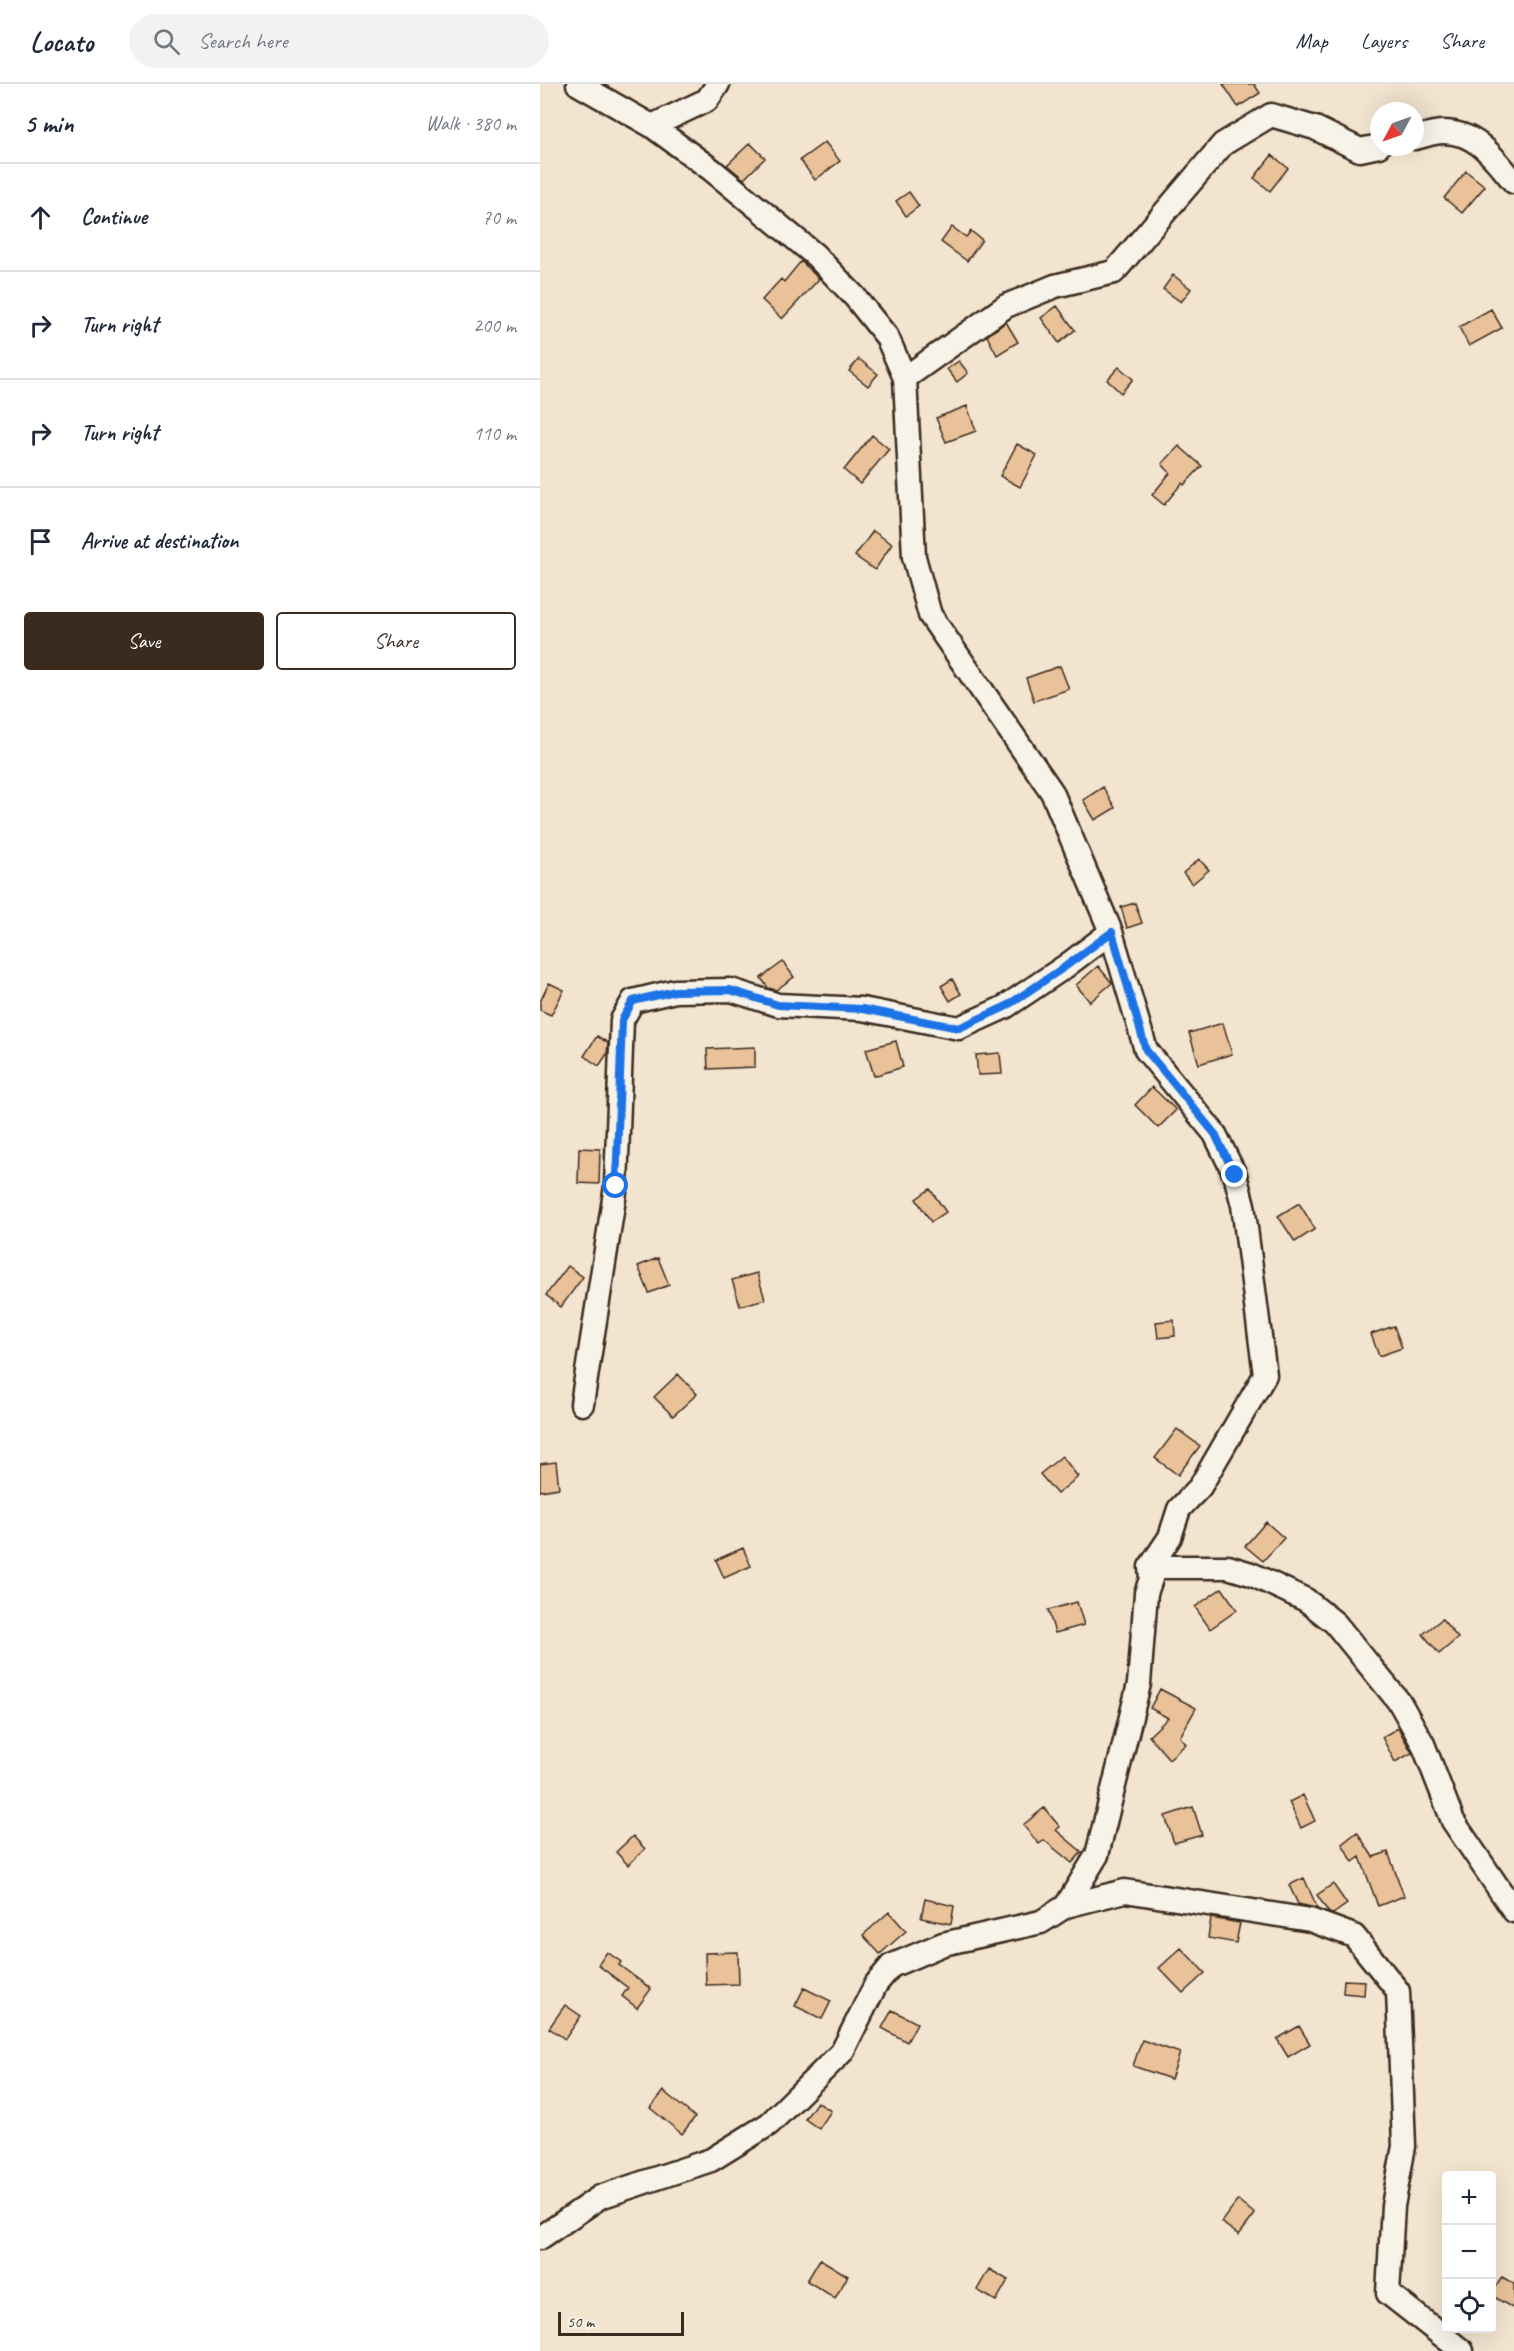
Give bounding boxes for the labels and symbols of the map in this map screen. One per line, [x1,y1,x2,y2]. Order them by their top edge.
north arrow [1370,102,1424,156]
route end [1221,1161,1247,1187]
route start [602,1172,628,1198]
scale bar [558,2309,684,2336]

